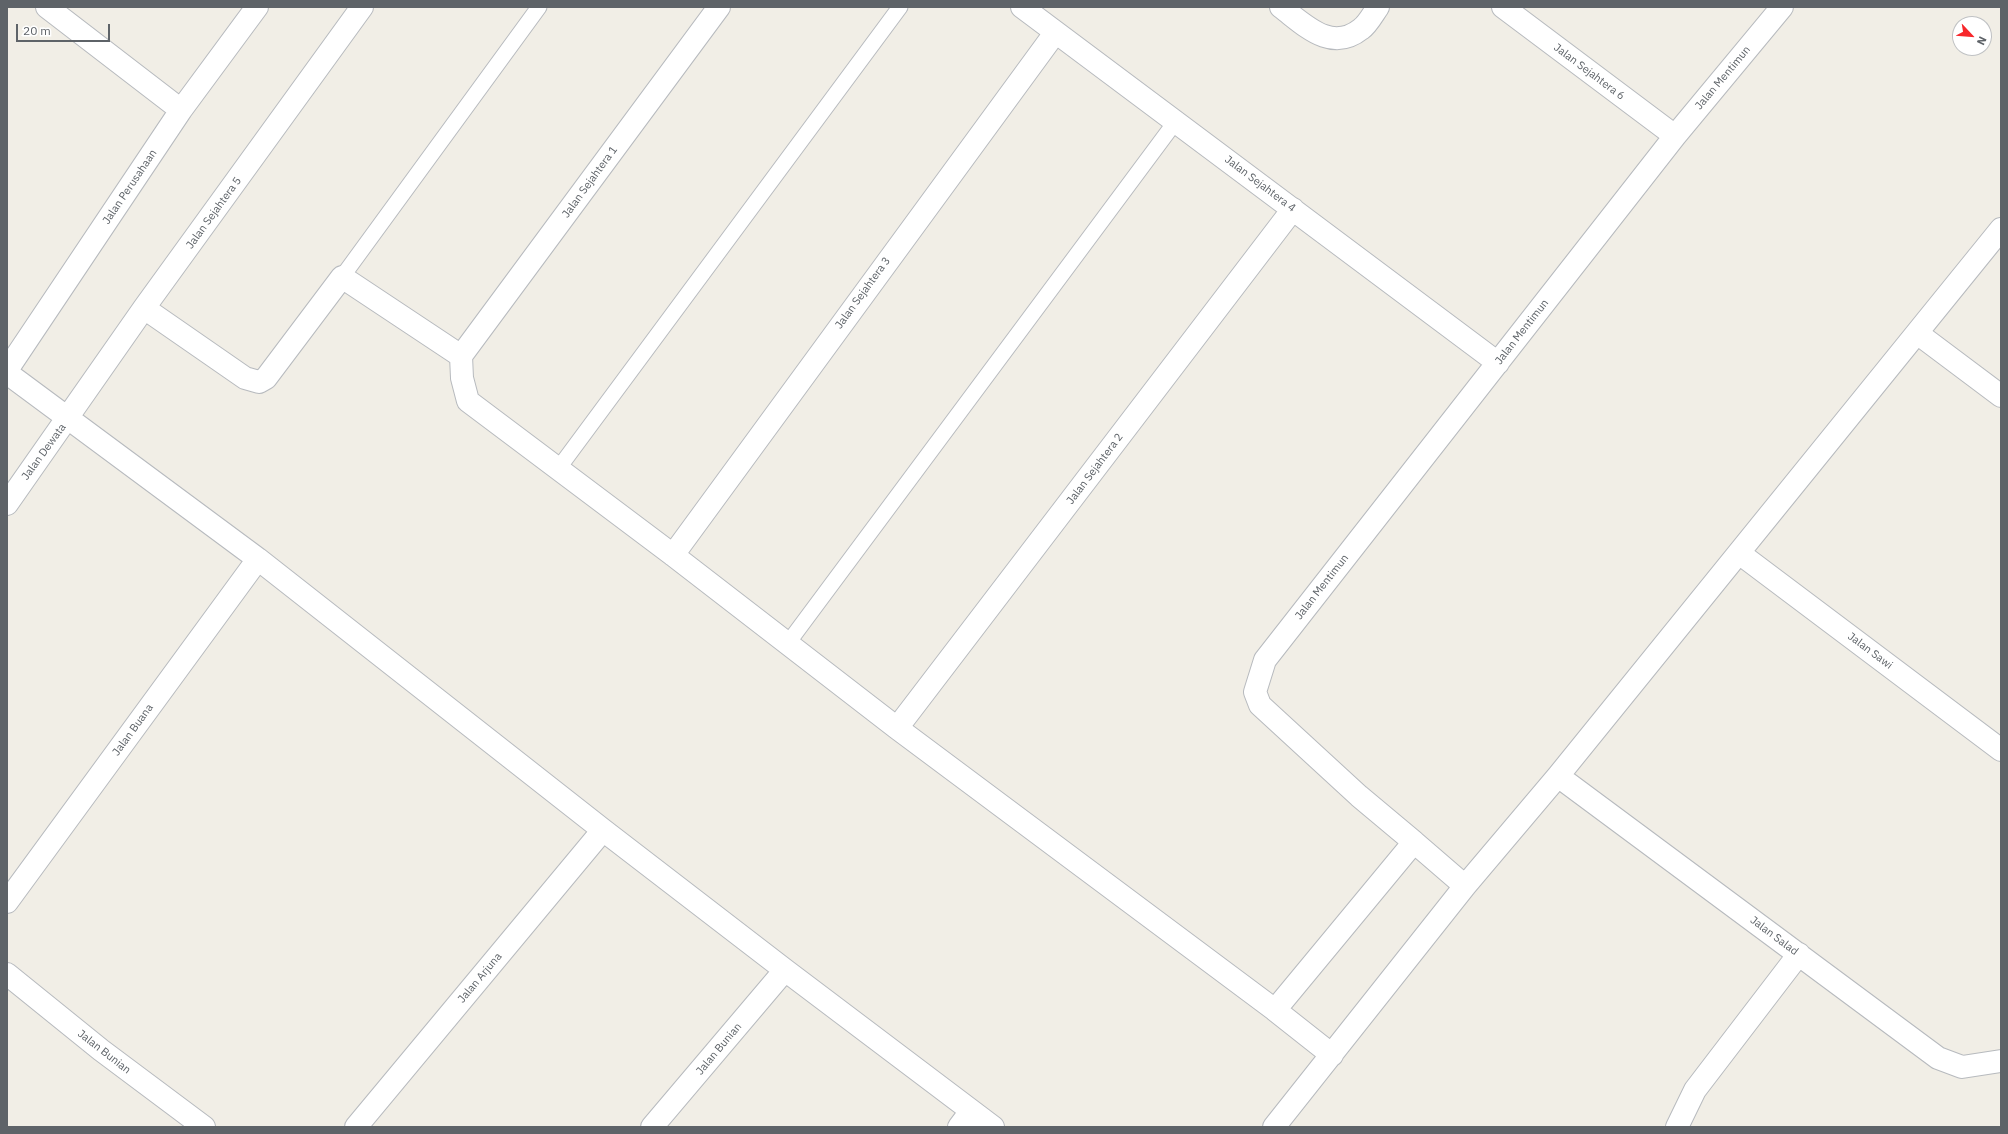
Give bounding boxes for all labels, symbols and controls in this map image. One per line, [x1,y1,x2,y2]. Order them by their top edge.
scale bar [18,16,112,42]
north arrow [1952,16,1992,56]
text: 20 m [23,23,51,38]
text: N [1974,34,1990,47]
street label: Jalan Sejahtera 6 [1551,41,1627,103]
street label: Jalan Mentimun [1693,43,1753,113]
street label: Jalan Sejahtera 1 [560,144,620,220]
street label: Jalan Perusahaan [100,147,160,227]
street label: Jalan Sejahtera 4 [1222,153,1298,215]
street label: Jalan Sejahtera 5 [184,175,244,251]
street label: Jalan Sejahtera 3 [833,255,893,331]
street label: Jalan Mentimun [1492,297,1552,367]
street label: Jalan Dewata [19,421,69,483]
street label: Jalan Sejahtera 2 [1064,431,1126,507]
street label: Jalan Mentimun [1292,552,1352,622]
street label: Jalan Sawi [1845,630,1895,672]
street label: Jalan Buana [110,702,156,758]
street label: Jalan Salad [1747,914,1801,958]
street label: Jalan Arjuna [455,950,505,1006]
street label: Jalan Bunian [693,1020,745,1078]
street label: Jalan Bunian [75,1027,133,1077]

